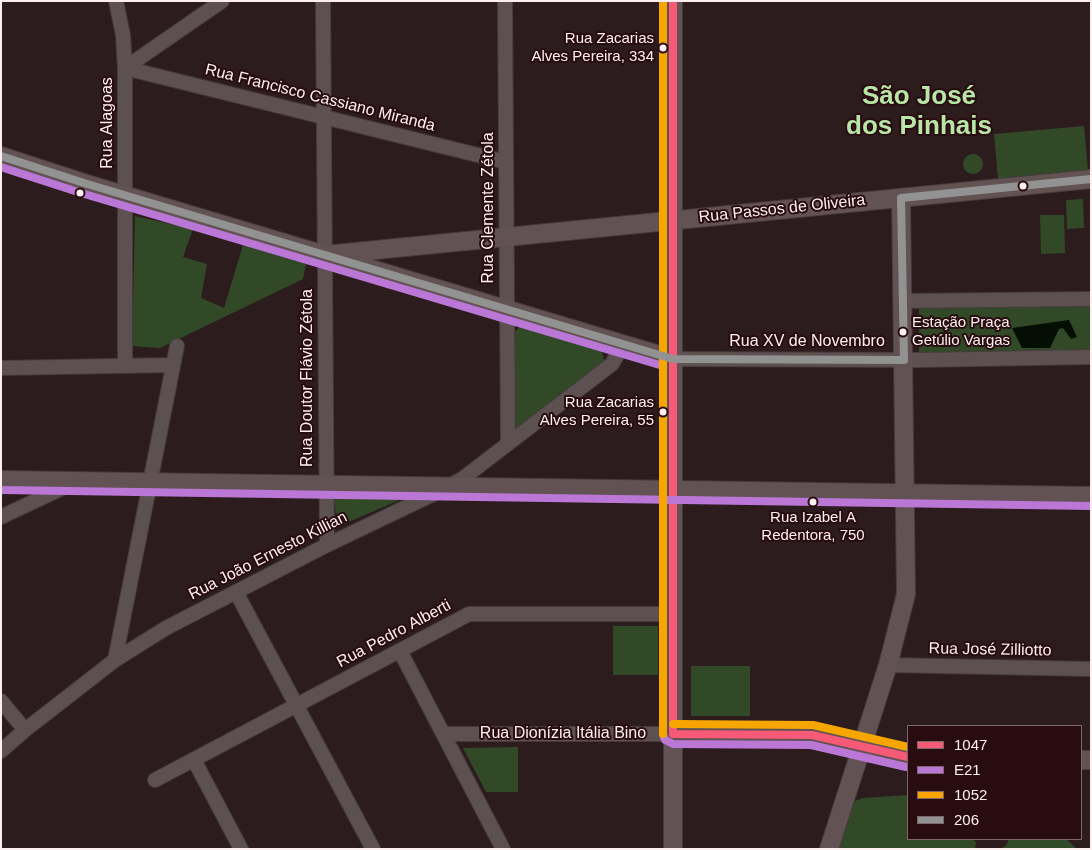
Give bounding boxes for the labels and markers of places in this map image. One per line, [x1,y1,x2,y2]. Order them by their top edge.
place label: Rua Zacarias Alves Pereira, 334 [531,30,654,65]
marker: Rua Zacarias Alves Pereira, 334 [658,43,668,53]
unlabelled marker [1018,181,1028,191]
unlabelled marker [75,188,85,198]
place label: Estação Praça Getúlio Vargas [912,314,1010,349]
marker: Estação Praça Getúlio Vargas [898,327,908,337]
place label: Rua Zacarias Alves Pereira, 55 [540,394,654,429]
marker: Rua Zacarias Alves Pereira, 55 [658,407,668,417]
marker: Rua Izabel A Redentora, 750 [808,497,818,507]
place label: Rua Izabel A Redentora, 750 [761,509,865,544]

